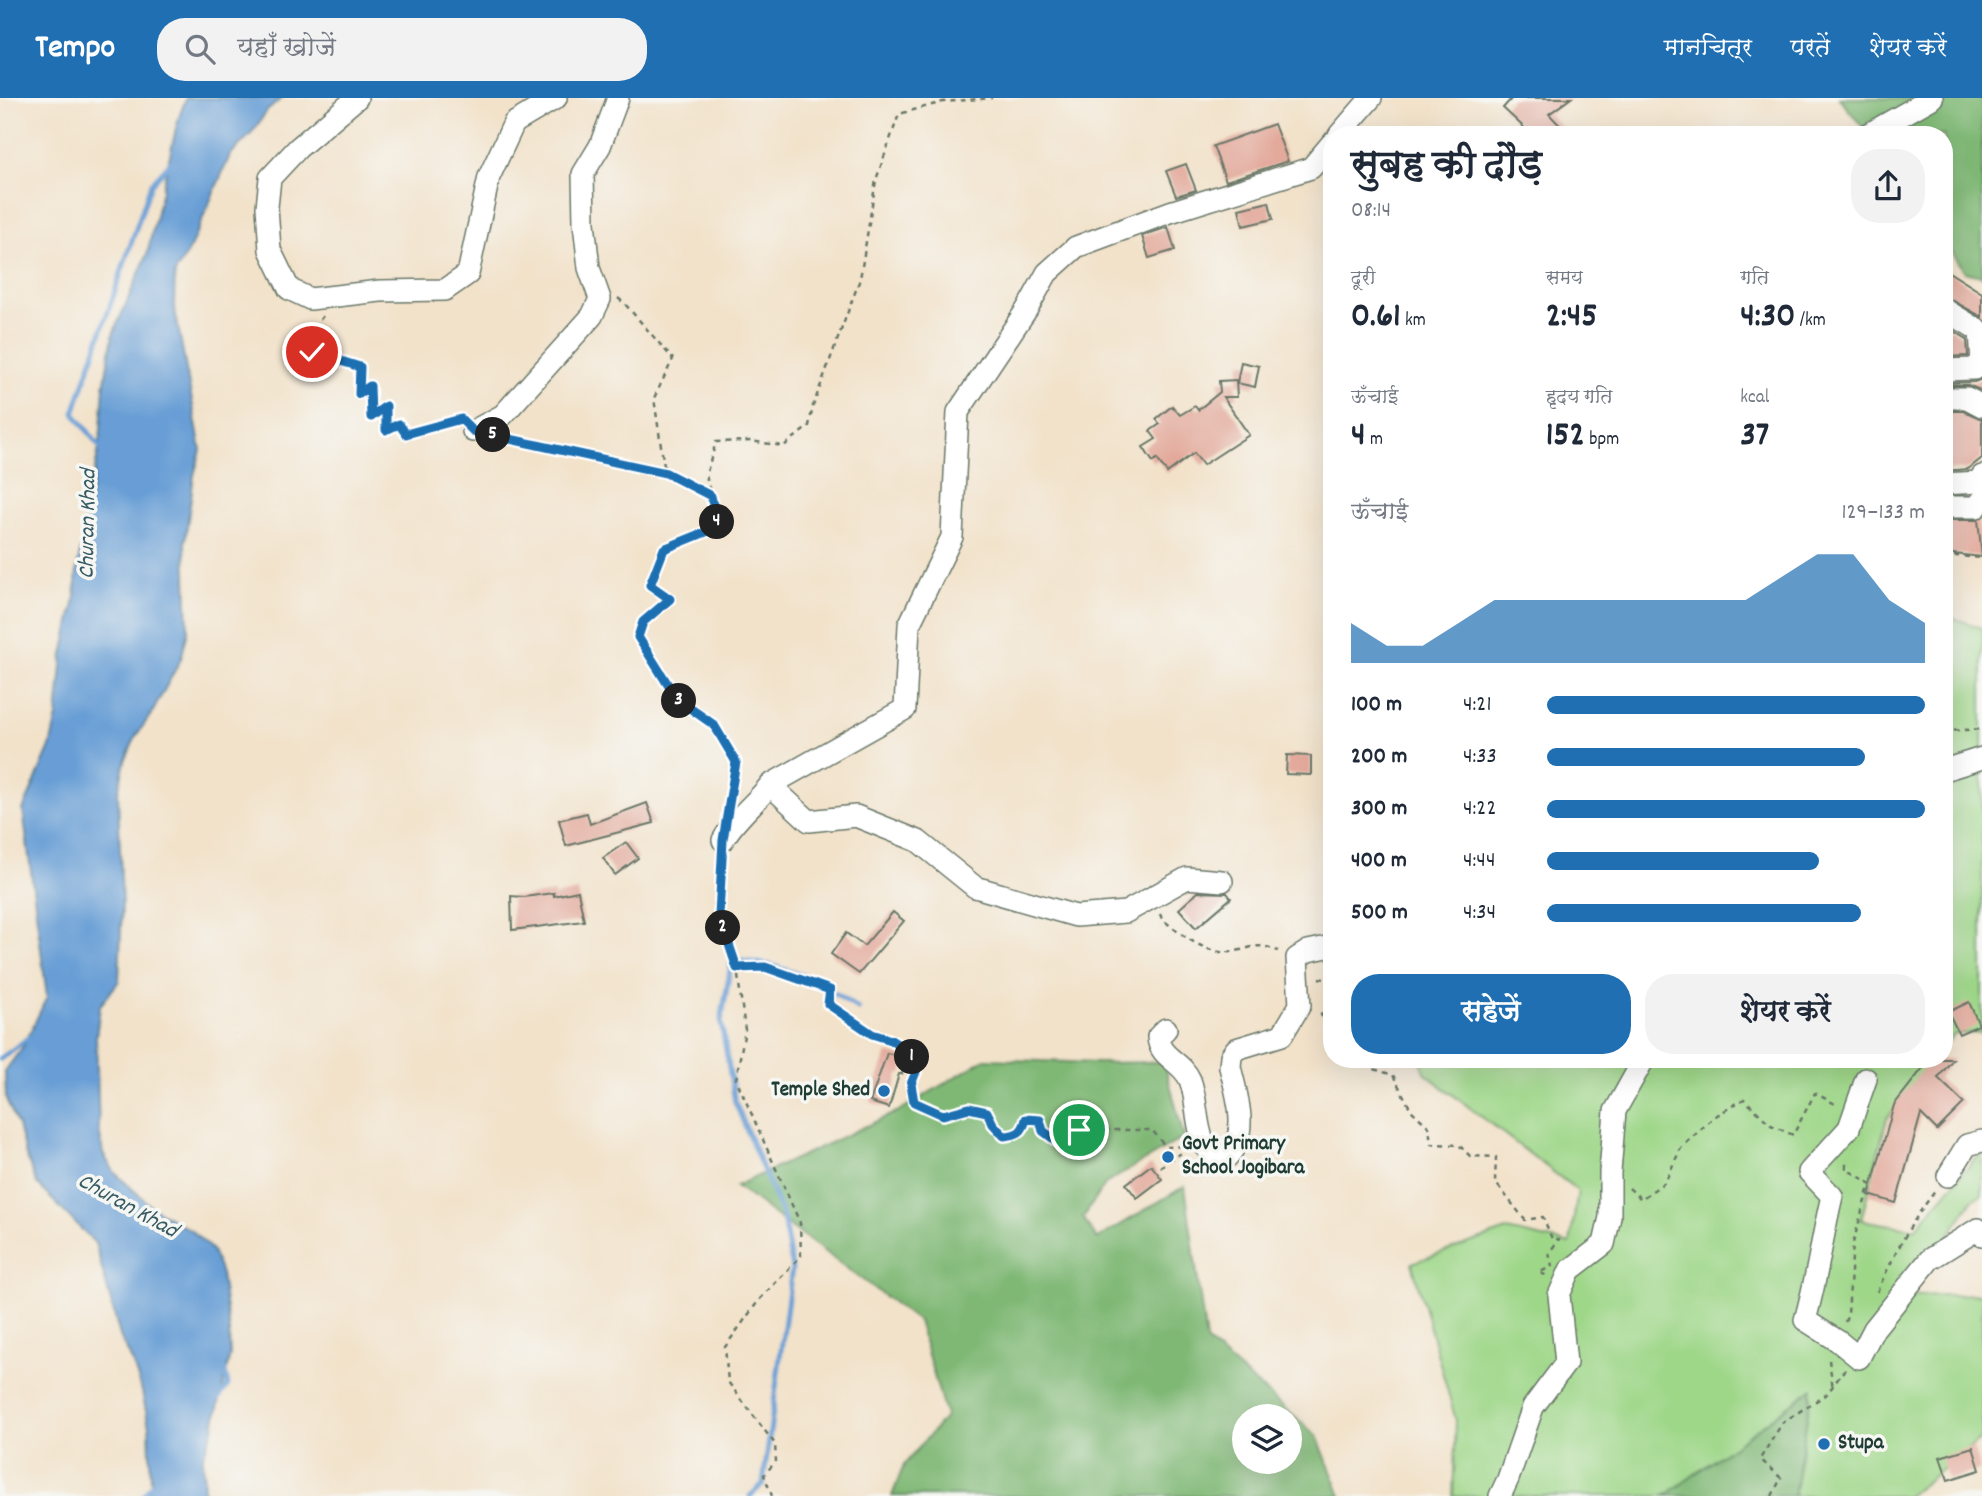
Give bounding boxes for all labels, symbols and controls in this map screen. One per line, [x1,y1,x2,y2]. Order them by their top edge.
search box [157,18,647,81]
text: Tempo [35,26,115,73]
icon: search [181,30,219,68]
text: यहाँ खोजें [237,31,336,68]
text: मानचित्र [1664,32,1752,66]
text: परतें [1790,32,1830,66]
text: शेयर करें [1868,32,1947,66]
text: सुबह की दौड़ [1351,141,1542,196]
button: share [1851,149,1925,223]
text: 08:14 [1351,195,1391,228]
text: दूरी [1351,266,1376,293]
text: समय [1546,266,1583,293]
text: गति [1740,266,1769,293]
text: 0.61 [1351,293,1401,343]
text: 2:45 [1546,293,1598,343]
text: 4:30 [1740,293,1795,343]
text: km [1401,308,1426,335]
text: /km [1795,308,1826,335]
pin [282,322,342,382]
icon: check [293,333,331,371]
text: ऊँचाई [1351,385,1399,412]
text: हृदय गति [1546,385,1612,412]
text: kcal [1740,385,1769,412]
text: 4 [1351,412,1366,462]
text: 152 [1546,412,1585,462]
text: 37 [1740,412,1769,462]
pin: 5 [476,418,510,452]
text: 5 [488,421,497,448]
text: m [1366,427,1383,454]
text: bpm [1585,427,1619,454]
water label: Churan Khad [72,466,107,579]
text: ऊँचाई [1351,497,1409,530]
text: 129–133 m [1841,497,1925,530]
pin: 4 [700,504,734,540]
text: 4 [713,508,720,535]
pin: 3 [662,684,696,718]
text: 3 [674,687,683,714]
text: 100 m [1351,689,1402,722]
text: 4:21 [1463,689,1491,722]
text: 200 m [1351,741,1407,774]
text: 4:33 [1463,741,1497,774]
text: 300 m [1351,793,1407,826]
text: 4:22 [1463,793,1496,826]
text: 400 m [1351,845,1407,878]
text: 4:44 [1463,845,1495,878]
text: 500 m [1351,897,1408,930]
text: 4:34 [1463,897,1496,930]
pin: 2 [706,910,740,946]
text: 2 [718,914,727,941]
button: सहेजें [1351,974,1631,1054]
button: शेयर करें [1645,974,1925,1054]
pin: 1 [894,1040,930,1074]
text: 1 [909,1043,914,1070]
place label: Temple Shed [771,1076,870,1106]
marker: Temple Shed [876,1083,892,1099]
pin [1049,1100,1109,1160]
icon: arrive [1060,1111,1098,1149]
place label: Govt Primary School Jogibara [1182,1130,1306,1184]
marker: Govt Primary School Jogibara [1160,1149,1176,1165]
water label: Churan Khad [71,1166,186,1250]
map controls [1232,1404,1302,1474]
button: layers [1232,1404,1302,1474]
place label: Stupa [1838,1429,1885,1459]
marker: Stupa [1816,1436,1832,1452]

